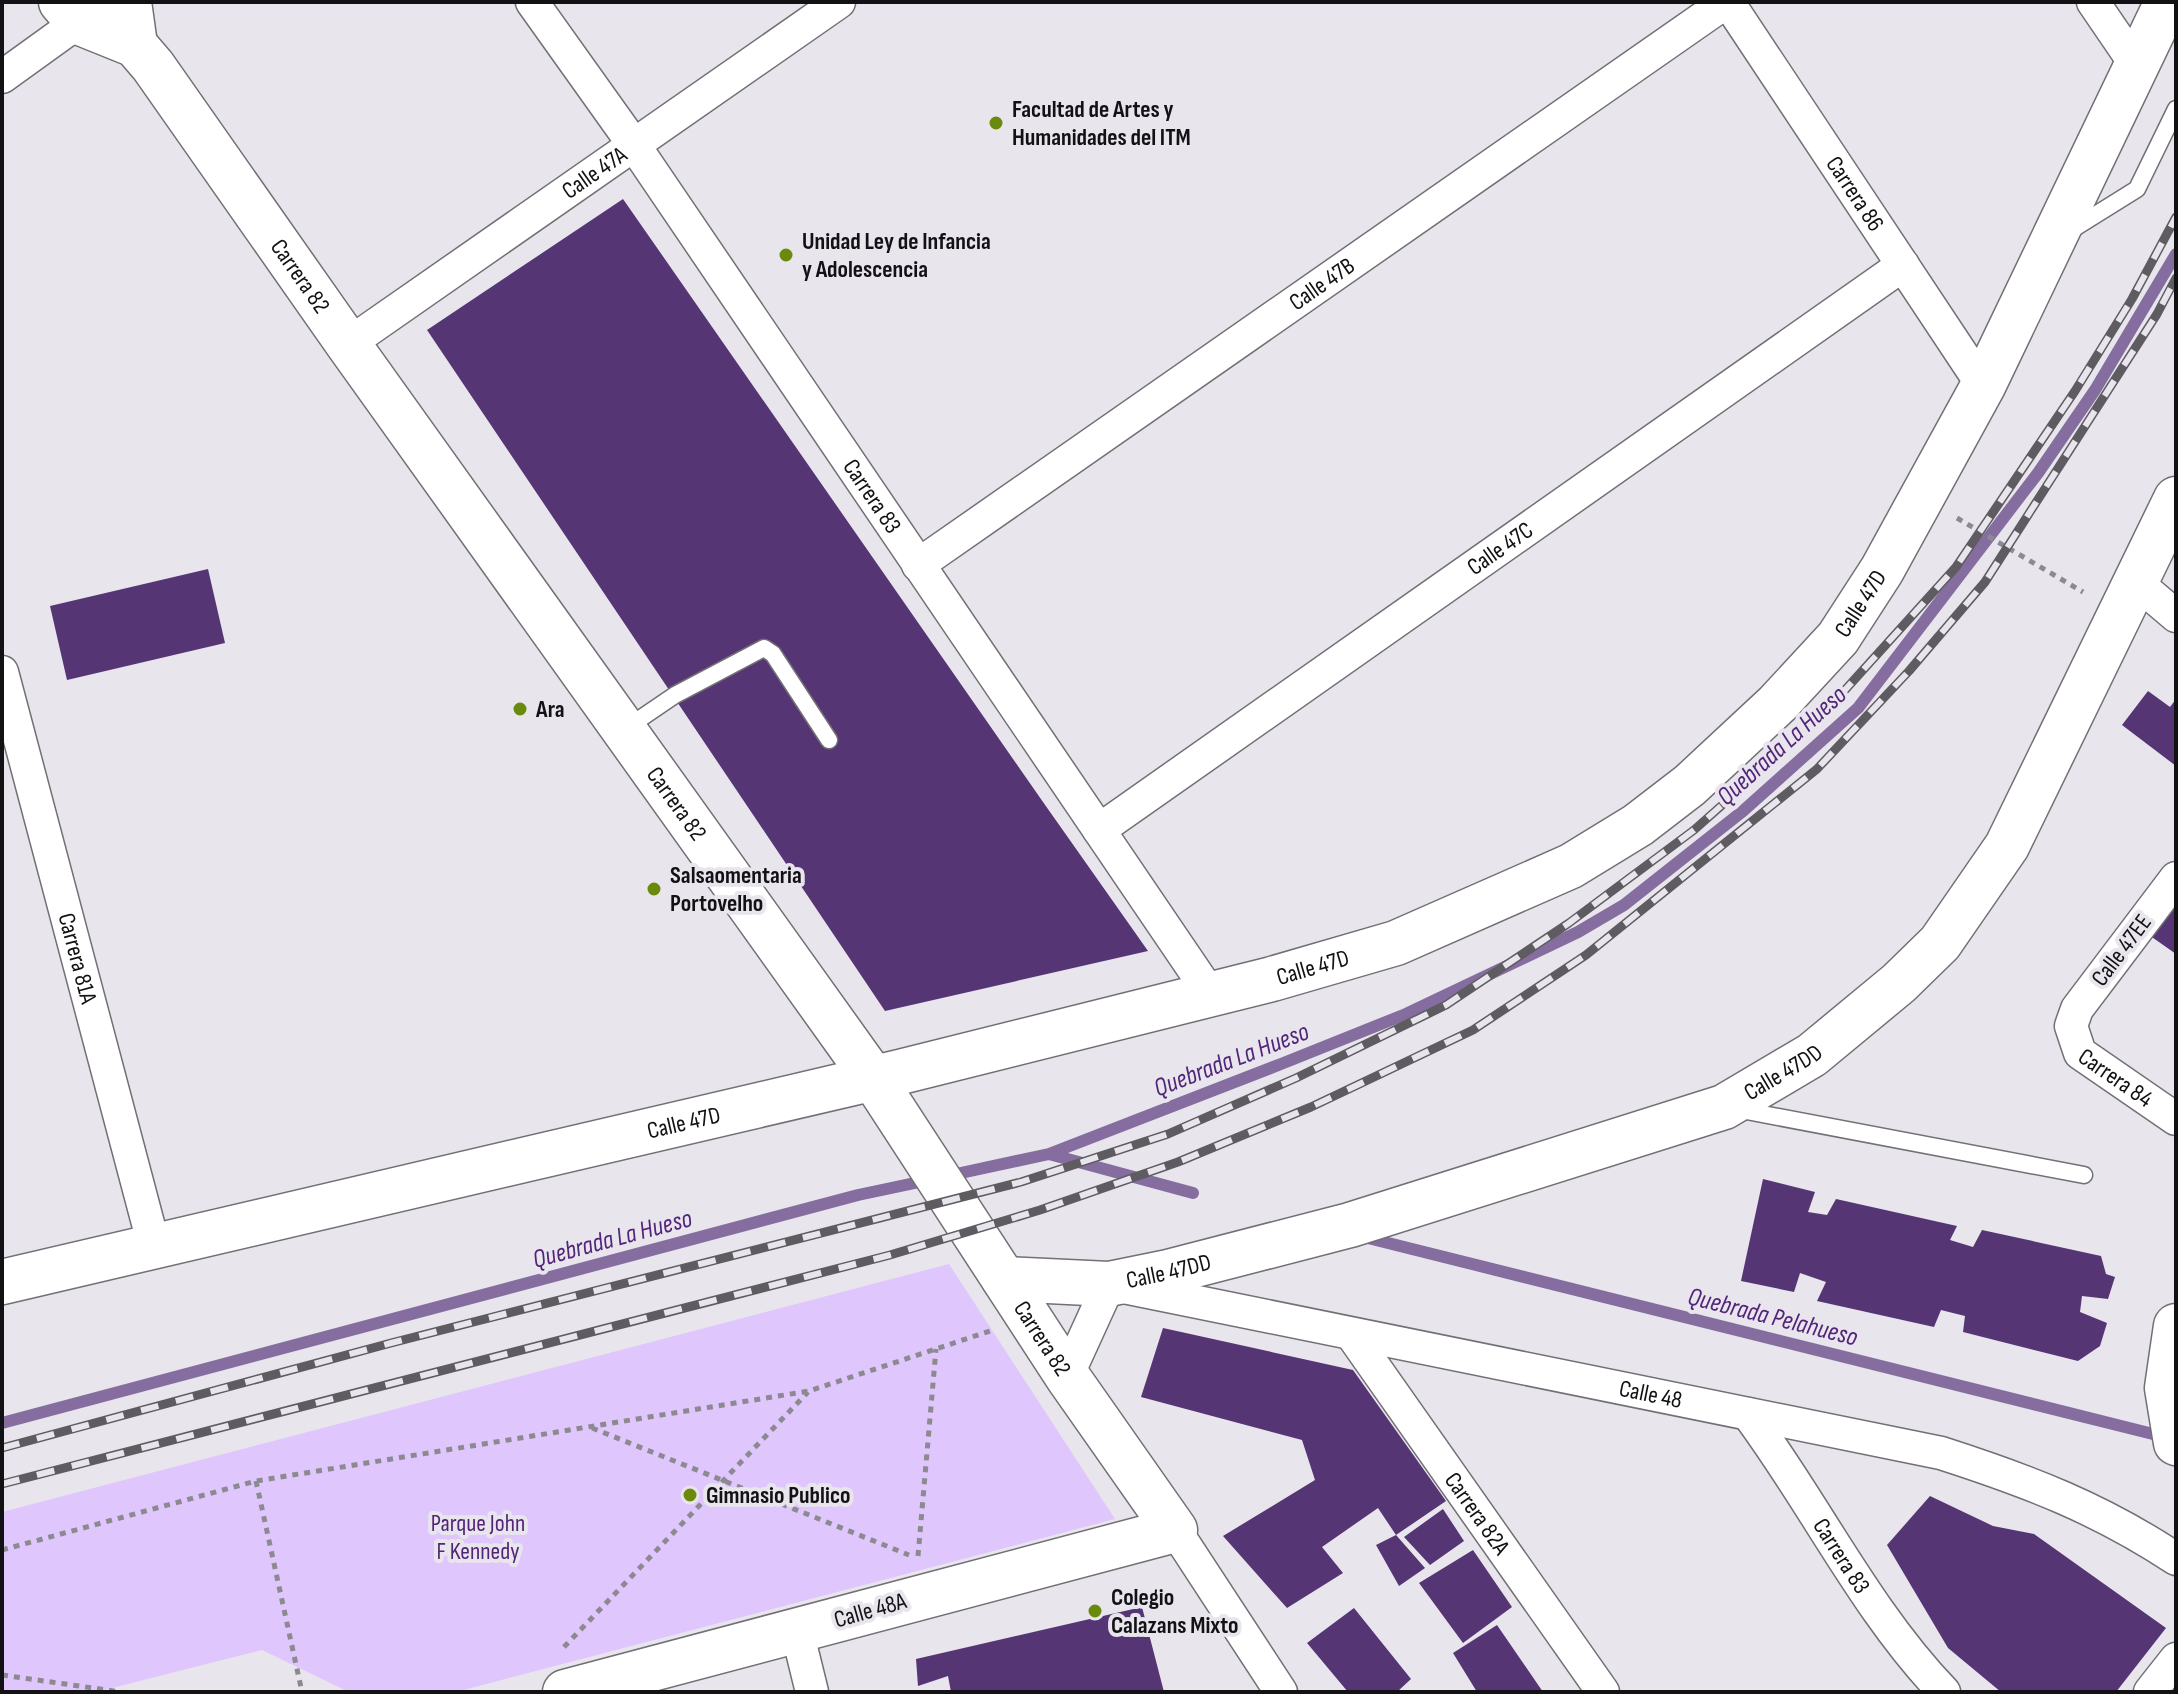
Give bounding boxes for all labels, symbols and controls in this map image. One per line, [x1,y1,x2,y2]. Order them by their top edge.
place label: Facultad de Artes y Humanidades del ITM [1012,95,1191,152]
marker: Facultad de Artes y Humanidades del ITM [987,114,1005,132]
street label: Calle 47A [557,140,633,205]
street label: Carrera 86 [1819,151,1890,237]
place label: Unidad Ley de Infancia y Adolescencia [802,227,991,284]
street label: Carrera 82 [264,234,336,319]
marker: Unidad Ley de Infancia y Adolescencia [777,246,795,264]
street label: Calle 47B [1284,251,1360,317]
street label: Carrera 83 [836,454,907,539]
street label: Calle 47C [1462,516,1539,582]
street label: Calle 47D [1828,565,1893,643]
water label: Quebrada La Hueso [1711,680,1854,812]
place label: Ara [535,695,565,724]
marker: Ara [511,700,529,718]
street label: Carrera 82 [640,761,713,846]
place label: Salsaomentaria Portovelho [670,861,802,918]
marker: Salsaomentaria Portovelho [645,880,663,898]
street label: Calle 47EE [2085,909,2158,992]
street label: Carrera 81A [51,910,103,1007]
street label: Calle 47D [1273,943,1353,992]
water label: Quebrada La Hueso [1150,1016,1314,1104]
street label: Calle 47DD [1739,1038,1829,1107]
street label: Carrera 84 [2073,1042,2158,1114]
street label: Calle 47D [644,1101,723,1146]
water label: Quebrada La Hueso [529,1203,696,1276]
street label: Calle 47DD [1124,1248,1214,1295]
water label: Quebrada Pelahueso [1684,1281,1861,1354]
street label: Carrera 82 [1007,1296,1077,1382]
street label: Calle 48 [1617,1374,1685,1415]
street label: Carrera 82A [1438,1467,1516,1561]
place label: Gimnasio Publico [706,1481,851,1510]
marker: Gimnasio Publico [681,1486,699,1504]
park label: Parque John F Kennedy [431,1509,525,1566]
street label: Carrera 83 [1806,1513,1876,1599]
place label: Colegio Calazans Mixto [1111,1583,1238,1640]
street label: Calle 48A [831,1586,910,1635]
marker: Colegio Calazans Mixto [1086,1602,1104,1620]

